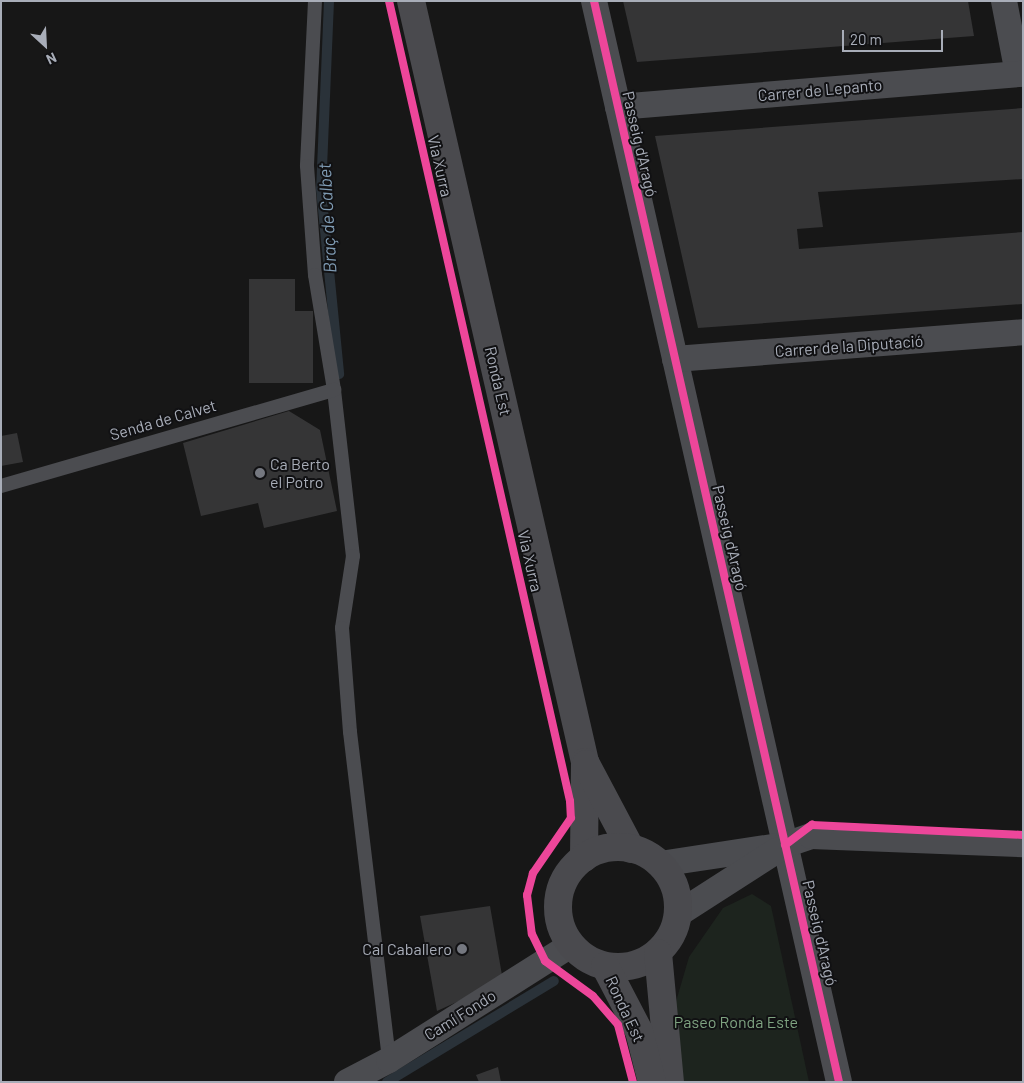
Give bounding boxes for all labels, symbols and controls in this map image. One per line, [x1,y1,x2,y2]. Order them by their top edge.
north arrow [20,20,70,70]
scale bar [844,20,945,52]
text: 20 m [850,30,882,48]
text: N [44,49,59,69]
street label: Carrer de Lepanto [757,75,883,105]
street label: Passeig d'Aragó [619,89,661,199]
street label: Via Xurra [424,133,456,199]
water label: Braç de Calbet [313,162,341,274]
street label: Carrer de la Diputació [774,331,924,361]
street label: Ronda Est [481,345,515,417]
street label: Senda de Calvet [107,396,219,444]
place label: Ca Berto el Potro [270,454,330,492]
marker: Ca Berto el Potro [254,467,266,479]
street label: Passeig d'Aragó [709,483,751,593]
street label: Via Xurra [514,528,546,594]
street label: Passeig d'Aragó [799,878,841,988]
place label: Cal Caballero [362,939,452,959]
marker: Cal Caballero [456,943,468,955]
street label: Ronda Est [601,973,649,1045]
street label: Camí Fondo [421,985,499,1045]
park label: Paseo Ronda Este [674,1012,798,1032]

